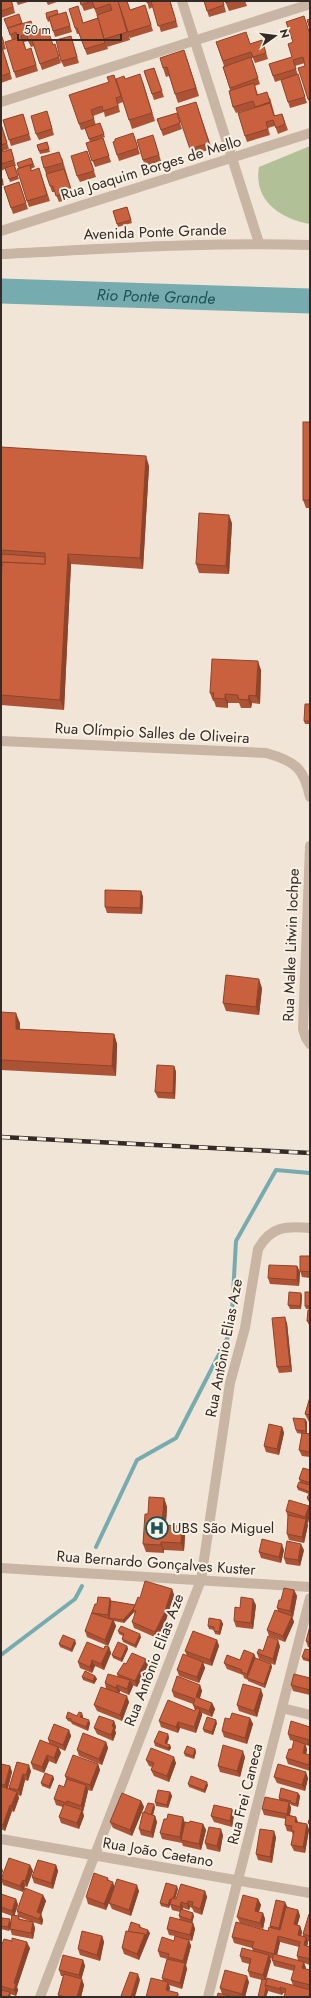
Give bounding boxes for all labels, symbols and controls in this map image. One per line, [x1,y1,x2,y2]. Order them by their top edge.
scale bar [18,16,121,42]
north arrow [255,16,295,56]
text: 50 m [24,21,51,39]
text: N [276,27,294,40]
street label: Rua Joaquim Borges de Mello [58,130,244,206]
street label: Avenida Ponte Grande [83,219,227,245]
water label: Rio Ponte Grande [96,283,216,310]
street label: Rua Olímpio Salles de Oliveira [54,717,250,749]
street label: Rua Malke Litwin Iochpe [277,868,305,1022]
street label: Rua Antônio Elias Aze [200,1277,248,1419]
hospital icon: UBS São Miguel [144,1515,170,1541]
place label: UBS São Miguel [172,1517,274,1539]
street label: Rua Bernardo Gonçalves Kuster [56,1545,257,1581]
street label: Rua Antônio Elias Aze [119,1590,190,1729]
street label: Rua Frei Caneca [222,1741,268,1847]
street label: Rua João Caetano [101,1831,215,1873]

